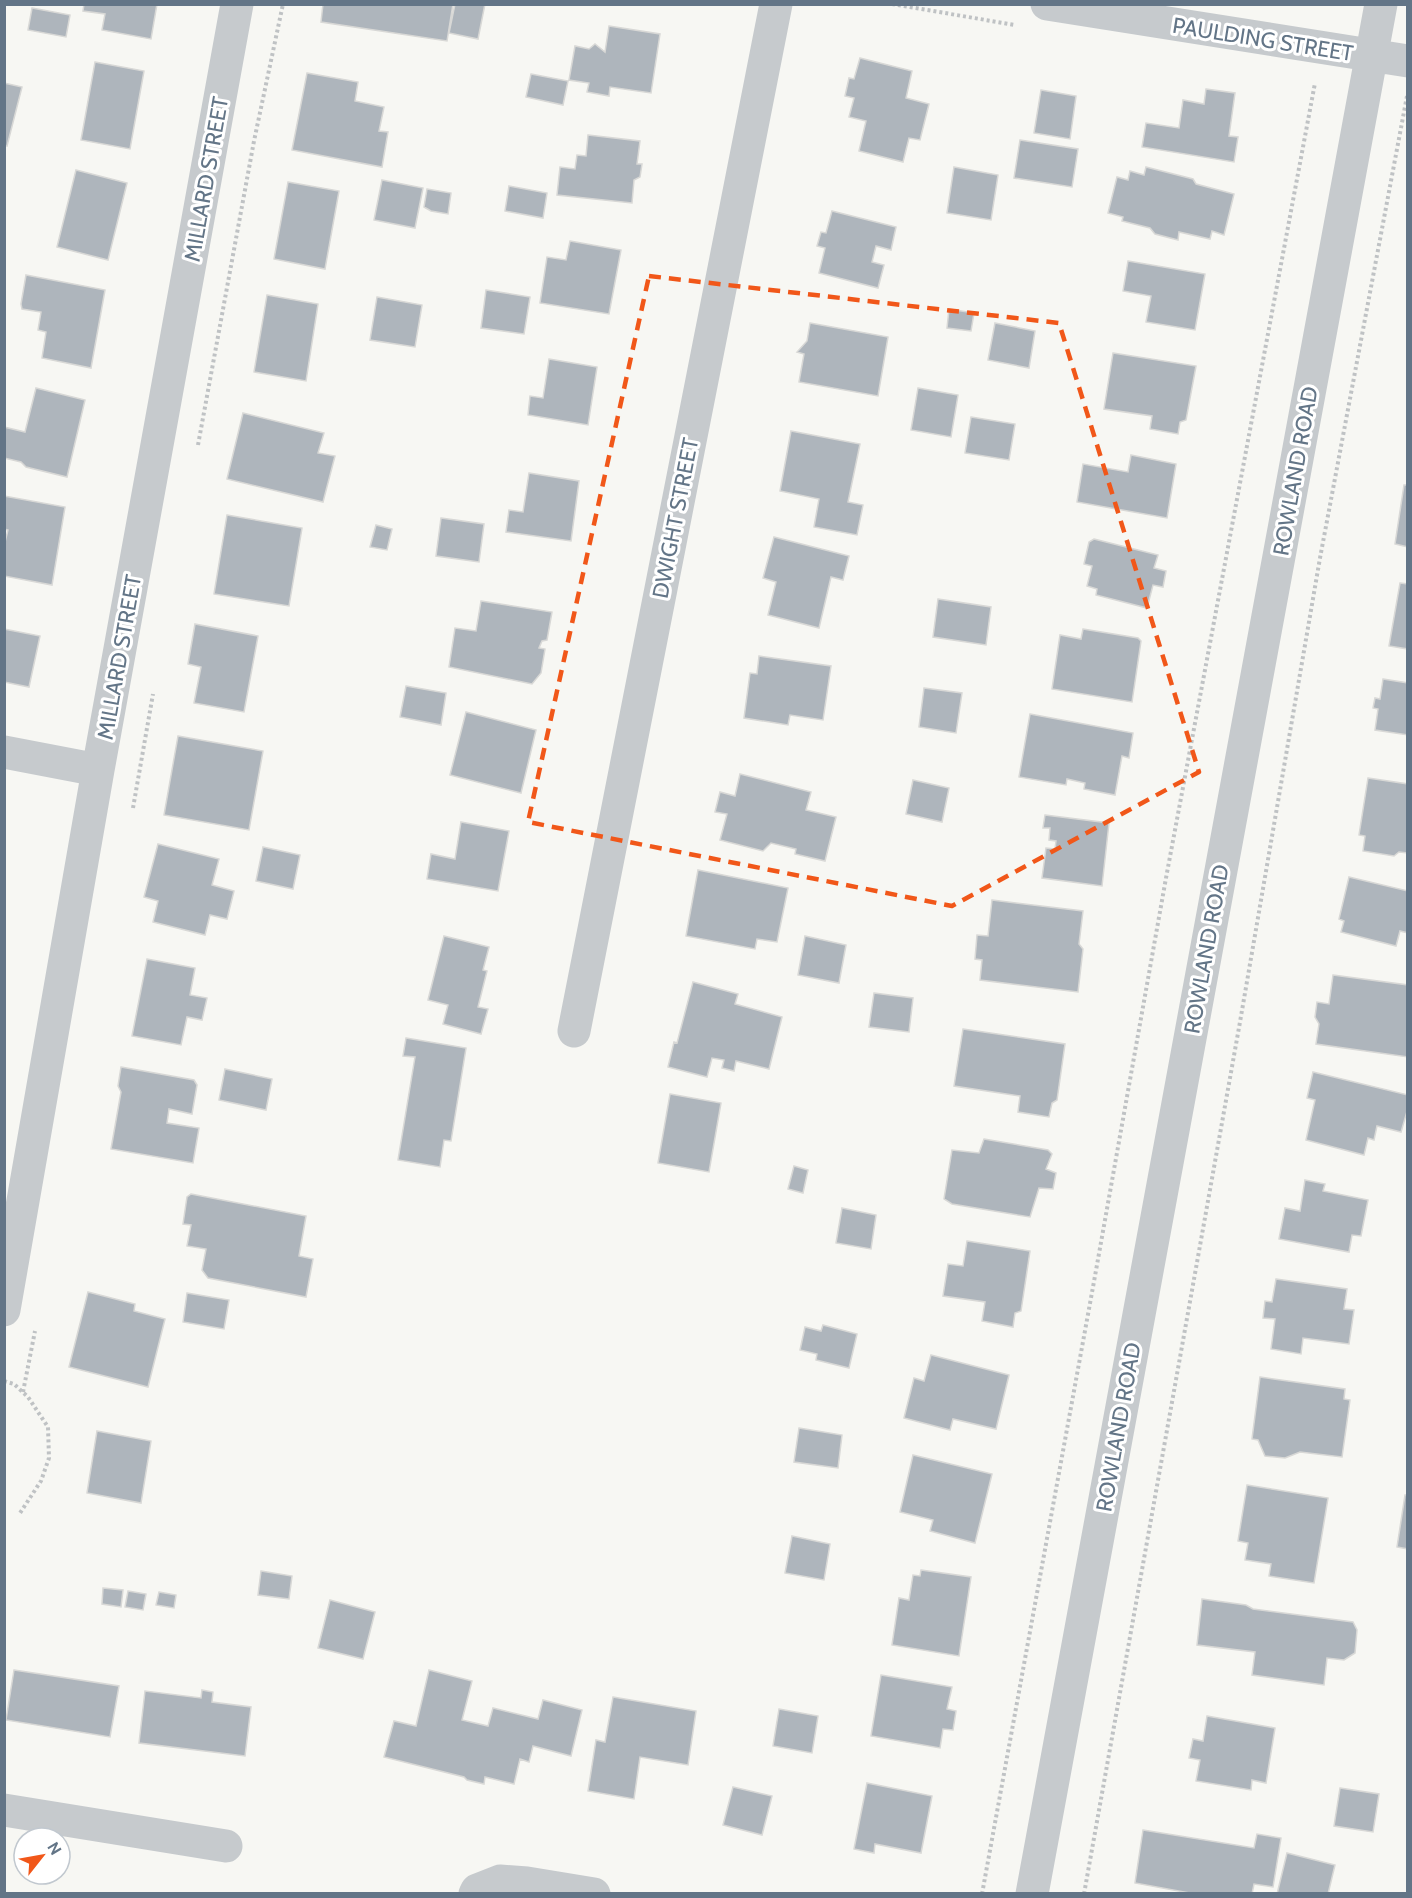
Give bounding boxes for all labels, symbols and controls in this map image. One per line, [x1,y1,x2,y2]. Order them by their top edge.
street label: PAULDING STREET [1171,12,1355,67]
street label: MILLARD STREET [179,94,234,264]
street label: ROWLAND ROAD [1267,384,1324,558]
street label: DWIGHT STREET [647,435,704,601]
street label: MILLARD STREET [92,572,147,742]
street label: ROWLAND ROAD [1178,862,1235,1036]
street label: ROWLAND ROAD [1090,1340,1147,1514]
north arrow [12,1826,72,1886]
text: N [43,1839,65,1858]

